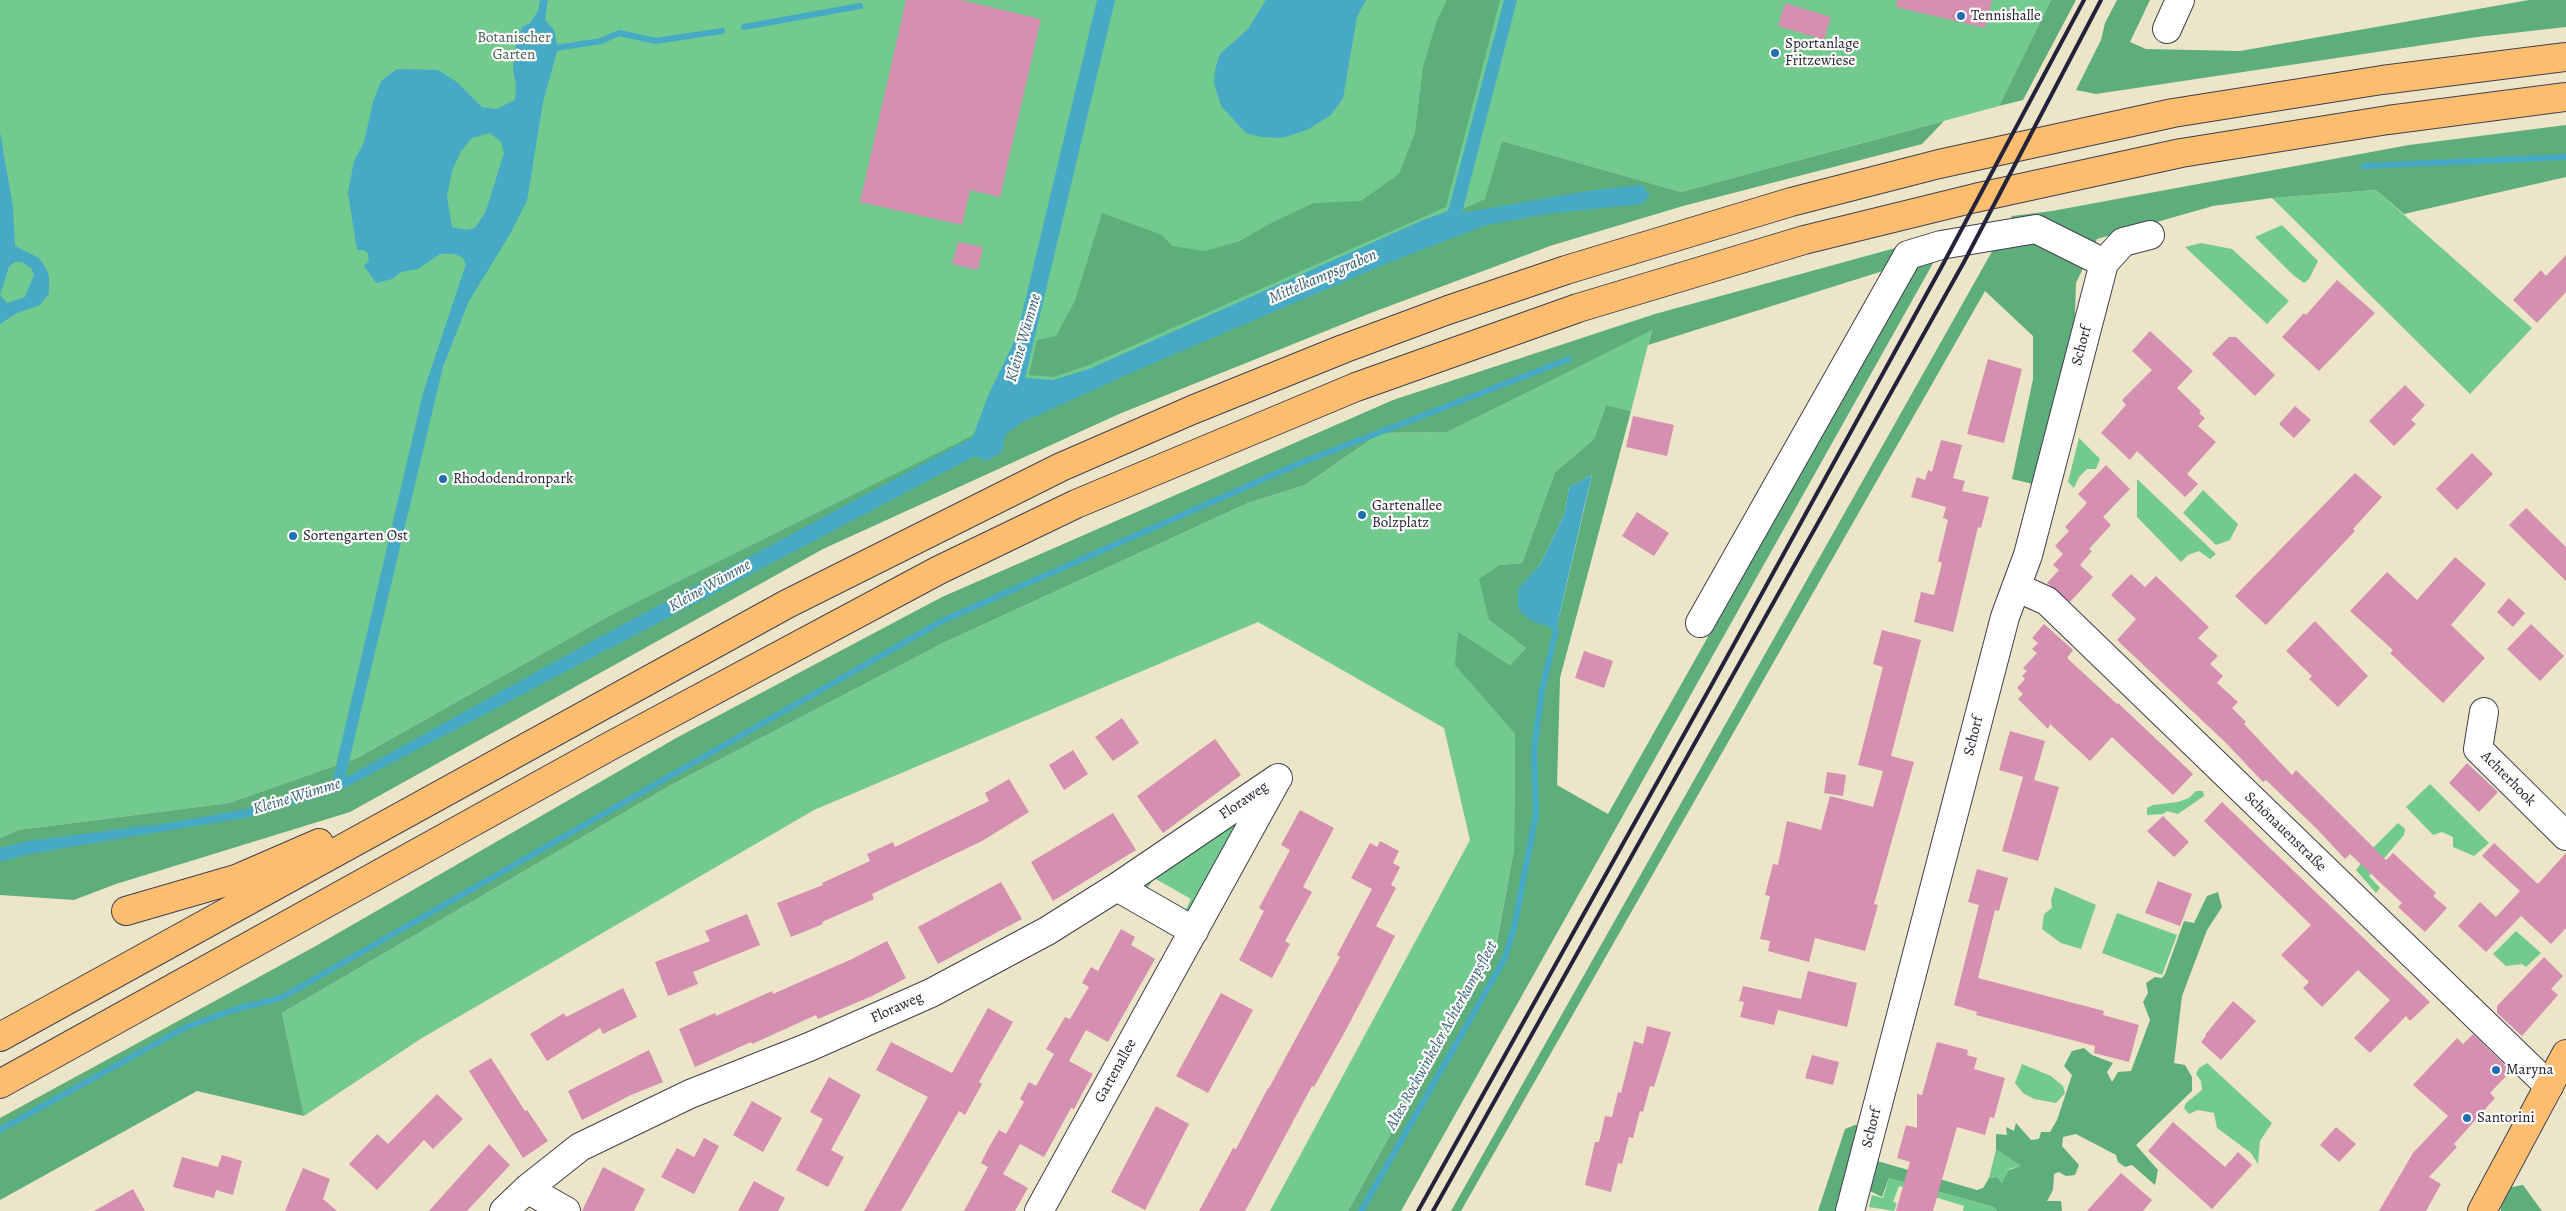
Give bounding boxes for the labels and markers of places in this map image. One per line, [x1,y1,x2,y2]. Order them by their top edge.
place label: Tennishalle [1971,7,2041,25]
marker: Tennishalle [1955,10,1967,22]
place label: Sportanlage Fritzewiese [1785,35,1859,70]
marker: Sportanlage Fritzewiese [1769,47,1781,59]
place label: Rhododendronpark [453,470,573,488]
marker: Rhododendronpark [437,473,449,485]
place label: Gartenallee Bolzplatz [1372,497,1442,532]
marker: Gartenallee Bolzplatz [1356,509,1368,521]
place label: Sortengarten Ost [303,527,408,545]
marker: Sortengarten Ost [287,530,299,542]
place label: Maryna [2506,1061,2553,1079]
marker: Maryna [2490,1064,2502,1076]
place label: Santorini [2477,1109,2535,1127]
marker: Santorini [2461,1112,2473,1124]

